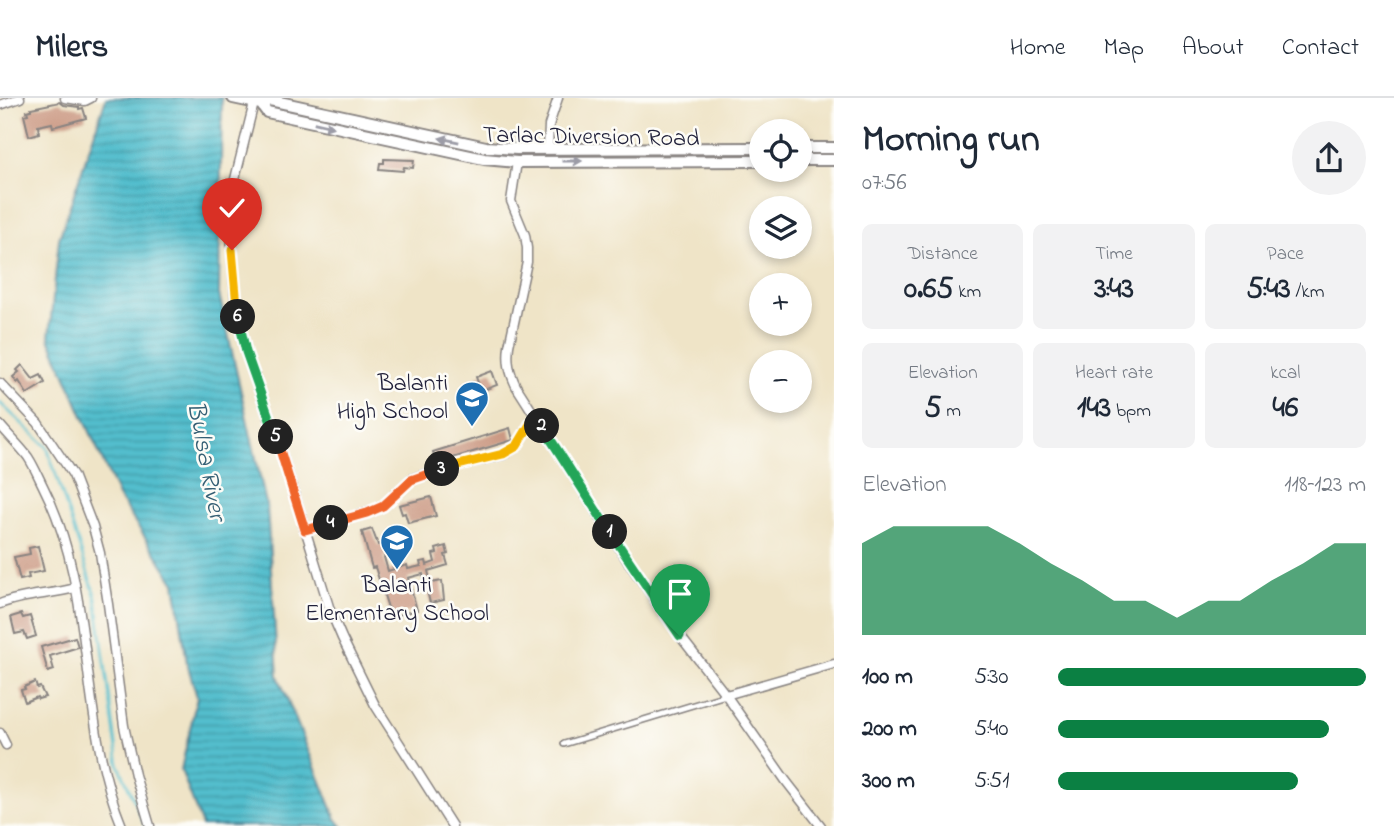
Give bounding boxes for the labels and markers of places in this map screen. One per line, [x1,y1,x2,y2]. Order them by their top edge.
pin [202,178,262,250]
pin: 6 [220,300,256,334]
place label: Balanti High School [337,367,448,430]
school or university icon: Balanti High School [453,379,491,428]
pin: 2 [524,408,560,444]
pin: 5 [258,420,294,454]
pin: 3 [424,452,460,486]
pin: 4 [314,506,348,540]
pin: 1 [592,514,628,550]
school or university icon: Balanti Elementary School [378,522,416,571]
pin [650,564,710,636]
place label: Balanti Elementary School [305,569,489,633]

